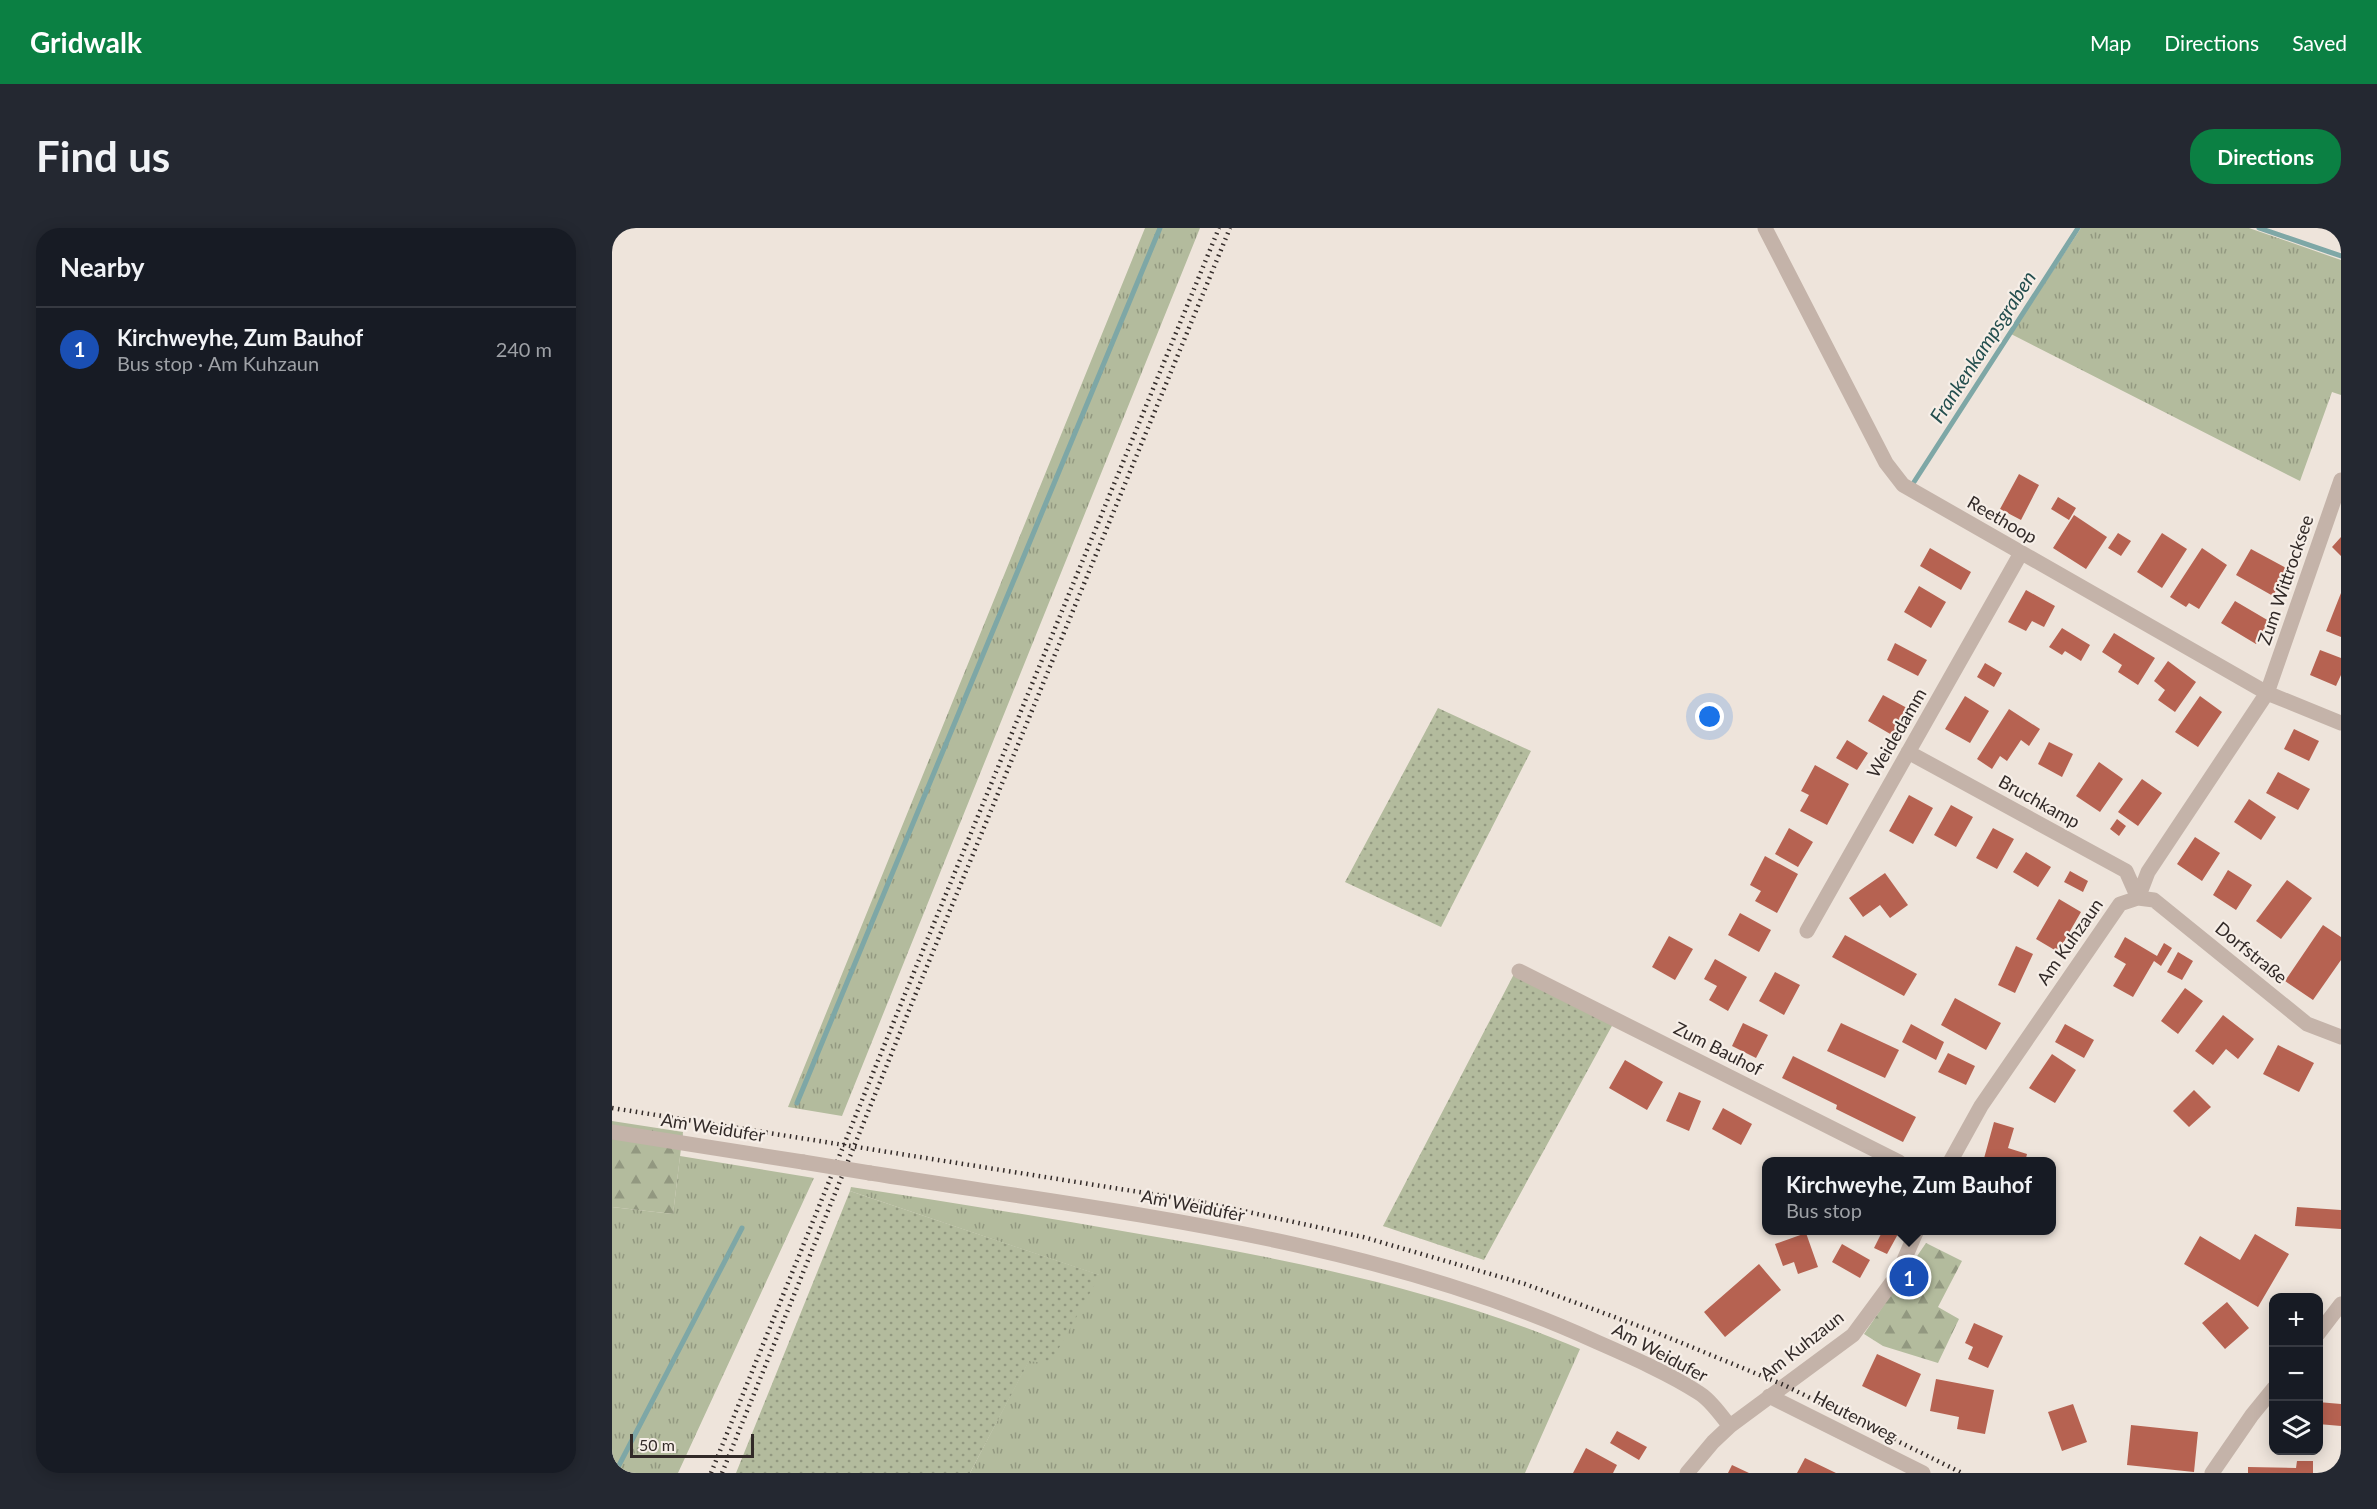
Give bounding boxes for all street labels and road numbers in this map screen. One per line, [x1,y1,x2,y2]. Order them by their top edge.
street label: Reethoop [1964,490,2041,548]
street label: Zum Wittrocksee [2253,512,2318,647]
street label: Weidedamm [1862,684,1931,781]
street label: Bruchkamp [1995,770,2084,832]
street label: Am Kuhzaun [2031,894,2107,989]
street label: Dorfstraße [2211,917,2292,988]
street label: Zum Bauhof [1670,1016,1767,1080]
street label: Am Weidufer [660,1108,767,1146]
street label: Am Weidufer [1140,1184,1247,1226]
street label: Am Kuhzaun [1755,1306,1848,1385]
street label: Am Weidufer [1609,1318,1712,1387]
street label: Heutenweg [1810,1385,1901,1447]

